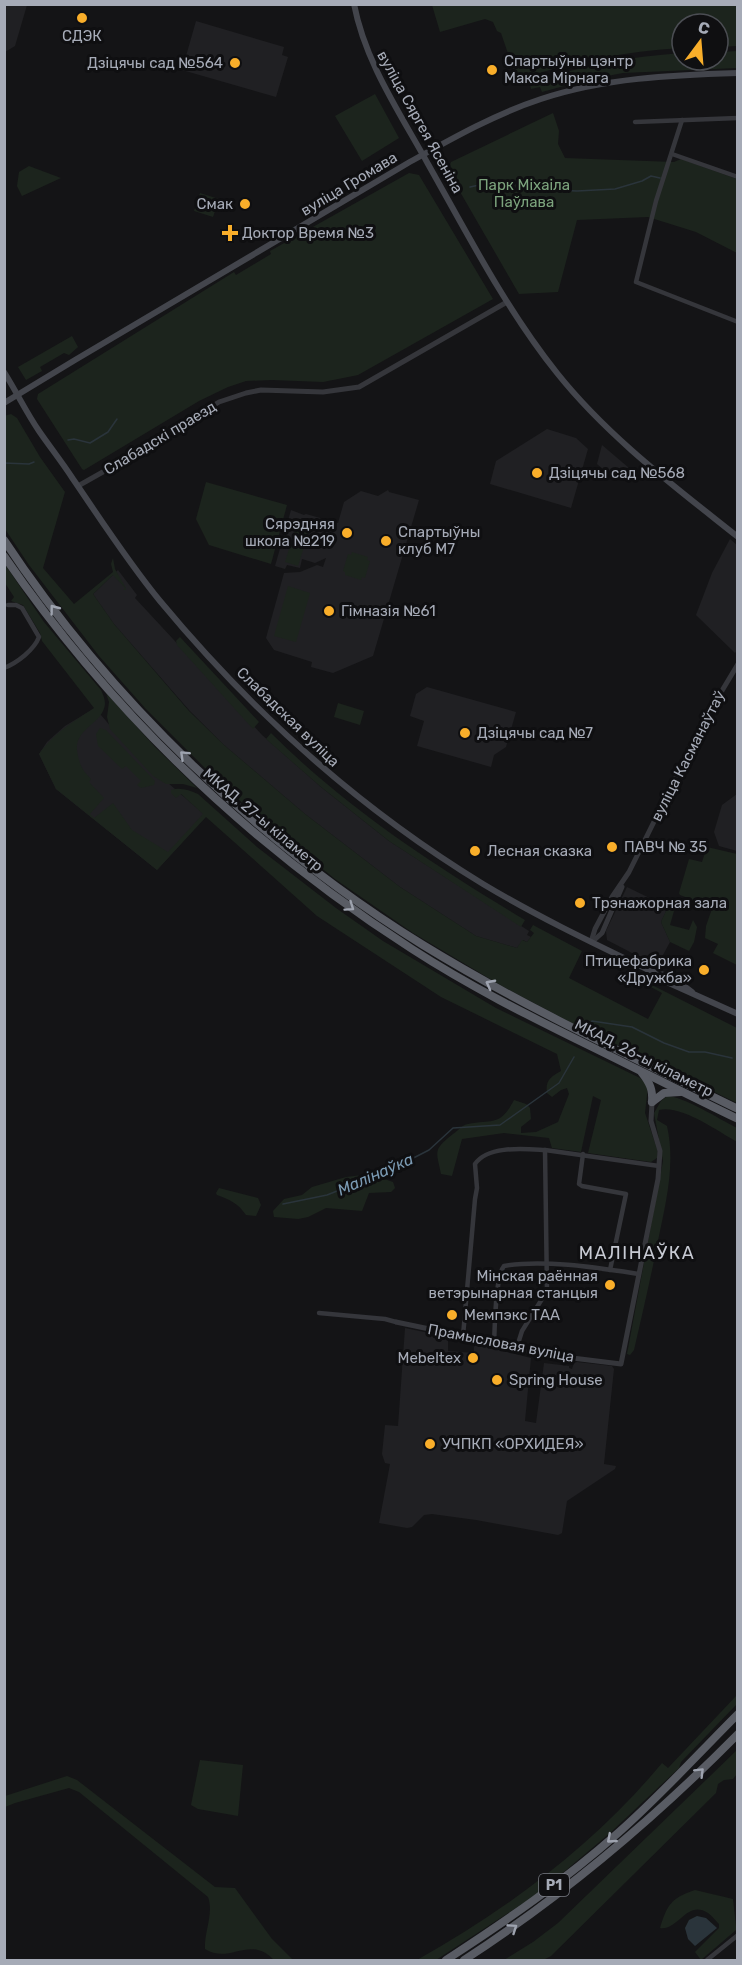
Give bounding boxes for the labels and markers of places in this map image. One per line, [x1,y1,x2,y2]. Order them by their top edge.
marker: СДЭК [75,11,89,25]
place label: СДЭК [62,27,102,45]
place label: Спартыўны цэнтр Макса Мірнага [504,52,633,87]
place label: Дзіцячы сад №564 [87,54,223,72]
marker: Дзіцячы сад №564 [228,56,242,70]
marker: Спартыўны цэнтр Макса Мірнага [485,63,499,77]
place label: Смак [196,195,233,213]
marker: Смак [238,197,252,211]
place label: Доктор Время №3 [242,224,374,242]
marker: Доктор Время №3 [223,226,237,240]
place label: Дзіцячы сад №568 [549,464,685,482]
marker: Дзіцячы сад №568 [530,466,544,480]
place label: Сярэдняя школа №219 [245,515,335,550]
place label: Спартыўны клуб М7 [398,523,480,558]
marker: Сярэдняя школа №219 [340,526,354,540]
marker: Спартыўны клуб М7 [379,534,393,548]
place label: Гімназія №61 [341,602,436,620]
marker: Гімназія №61 [322,604,336,618]
place label: Дзіцячы сад №7 [477,724,593,742]
marker: Дзіцячы сад №7 [458,726,472,740]
place label: ПАВЧ № 35 [624,838,707,856]
marker: ПАВЧ № 35 [605,840,619,854]
place label: Лесная сказка [487,842,592,860]
marker: Лесная сказка [468,844,482,858]
place label: Трэнажорная зала [592,894,727,912]
marker: Трэнажорная зала [573,896,587,910]
place label: Птицефабрика «Дружба» [585,952,692,987]
marker: Птицефабрика «Дружба» [697,963,711,977]
place label: Мінская раённая ветэрынарная станцыя [429,1267,598,1302]
marker: Мінская раённая ветэрынарная станцыя [603,1278,617,1292]
place label: Мемпэкс ТАА [464,1306,560,1324]
marker: Мемпэкс ТАА [445,1308,459,1322]
place label: Mebeltex [398,1349,461,1367]
marker: Mebeltex [466,1351,480,1365]
place label: Spring House [509,1371,603,1389]
marker: Spring House [490,1373,504,1387]
place label: УЧПКП «ОРХИДЕЯ» [442,1435,584,1453]
marker: УЧПКП «ОРХИДЕЯ» [423,1437,437,1451]

